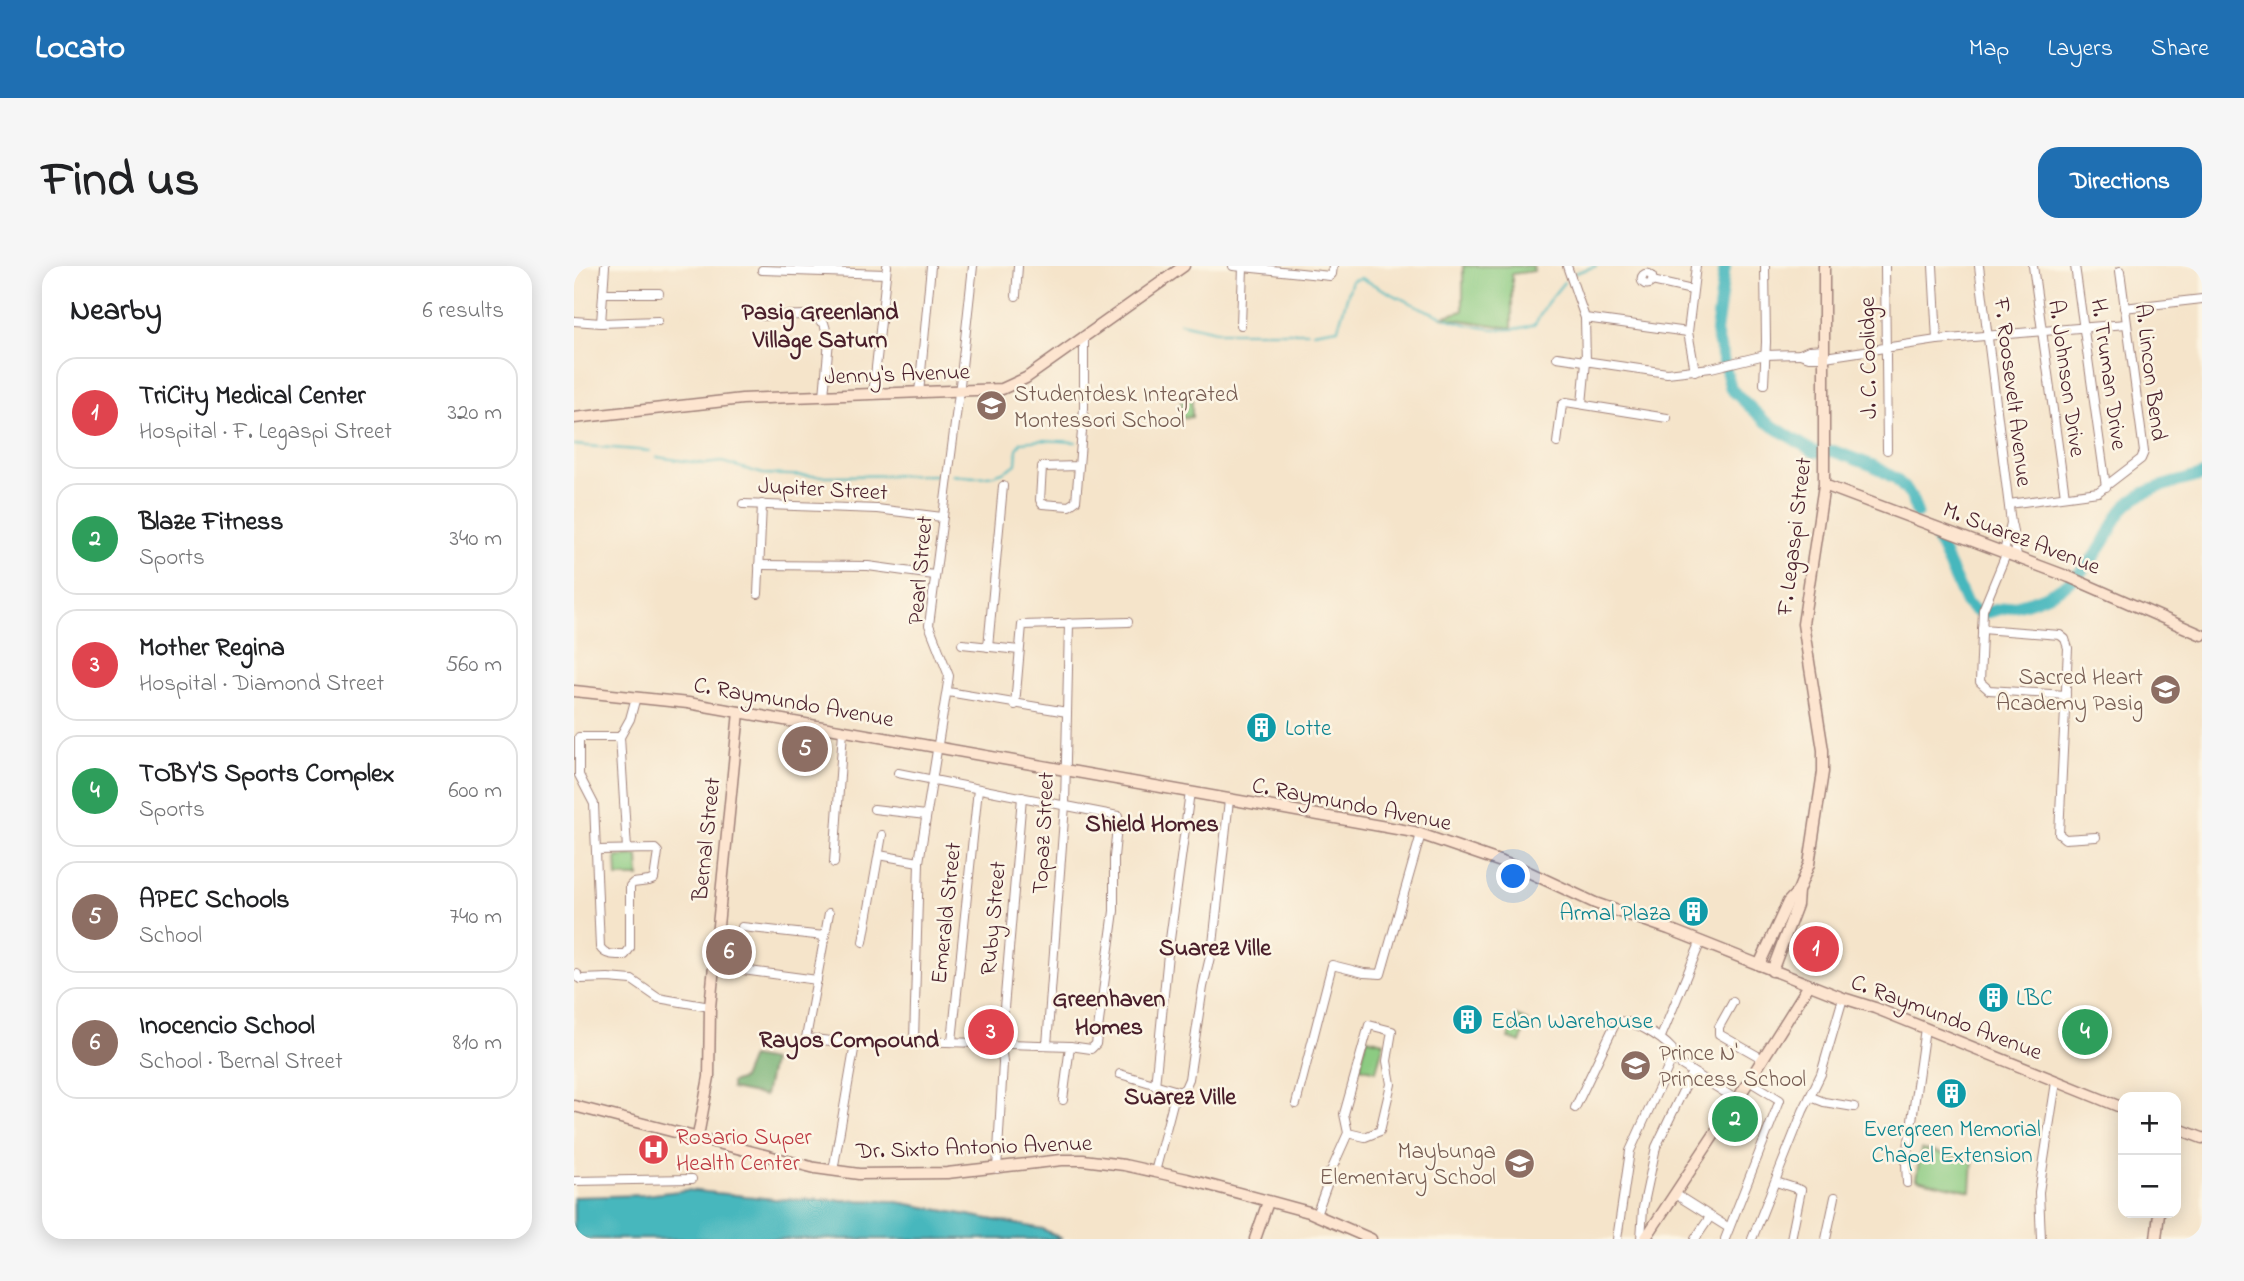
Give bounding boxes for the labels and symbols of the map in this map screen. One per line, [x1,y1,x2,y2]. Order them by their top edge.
street label: F. Roosevelt Avenue [1983,295,2040,489]
district label: Pasig Greenland Village Saturn [742,296,899,360]
street label: J. C. Coolidge [1852,296,1888,419]
street label: H. Truman Drive [2081,296,2135,453]
street label: A. Johnson Drive [2038,298,2093,460]
street label: A. Lincon Bend [2125,302,2174,443]
street label: Jenny's Avenue [824,356,971,397]
place label: Studentdesk Integrated Montessori School [1014,379,1238,438]
school or university icon: Studentdesk Integrated Montessori School [974,389,1008,423]
street label: F. Legaspi Street [1769,455,1823,618]
street label: Jupiter Street [757,471,889,510]
street label: M. Suarez Avenue [1938,494,2105,585]
street label: Pearl Street [900,514,943,626]
place label: Sacred Heart Academy Pasig [1996,662,2143,723]
street label: C. Raymundo Avenue [691,670,897,739]
school or university icon: Sacred Heart Academy Pasig [2149,672,2183,706]
building icon: Lotte [1245,710,1279,744]
place label: Lotte [1285,713,1332,746]
pin: 5 [782,723,828,775]
street label: C. Raymundo Avenue [1249,770,1455,843]
street label: Topaz Street [1025,771,1064,895]
street label: Bernal Street [684,775,730,904]
district label: Shield Homes [1085,808,1219,843]
street label: Emerald Street [924,841,971,986]
your location [1496,859,1530,893]
street label: Ruby Street [973,860,1018,977]
building icon: Armal Plaza [1677,895,1711,929]
place label: Armal Plaza [1560,898,1671,931]
pin: 1 [1793,923,1839,975]
pin: 6 [706,926,752,978]
district label: Suarez Ville [1159,932,1272,967]
street label: C. Raymundo Avenue [1845,967,2047,1072]
building icon: LBC [1976,980,2010,1014]
district label: Greenhaven Homes [1053,983,1166,1046]
place label: LBC [2016,983,2053,1016]
building icon: Edan Warehouse [1451,1003,1485,1037]
pin: 3 [968,1006,1014,1058]
place label: Edan Warehouse [1491,1006,1654,1039]
pin: 4 [2062,1006,2108,1058]
district label: Rayos Compound [759,1024,939,1060]
place label: Prince N' Princess School [1659,1038,1806,1097]
school or university icon: Prince N' Princess School [1619,1048,1653,1082]
building icon: Evergreen Memorial Chapel Extension [1935,1077,1969,1111]
district label: Suarez Ville [1124,1081,1237,1116]
pin: 2 [1712,1093,1758,1145]
place label: Evergreen Memorial Chapel Extension [1863,1114,2041,1173]
place label: Rosario Super Health Center [676,1122,812,1181]
street label: Dr. Sixto Antonio Avenue [854,1128,1093,1169]
hospital icon: Rosario Super Health Center [636,1132,670,1166]
place label: Maybunga Elementary School [1320,1136,1496,1197]
school or university icon: Maybunga Elementary School [1502,1146,1536,1180]

